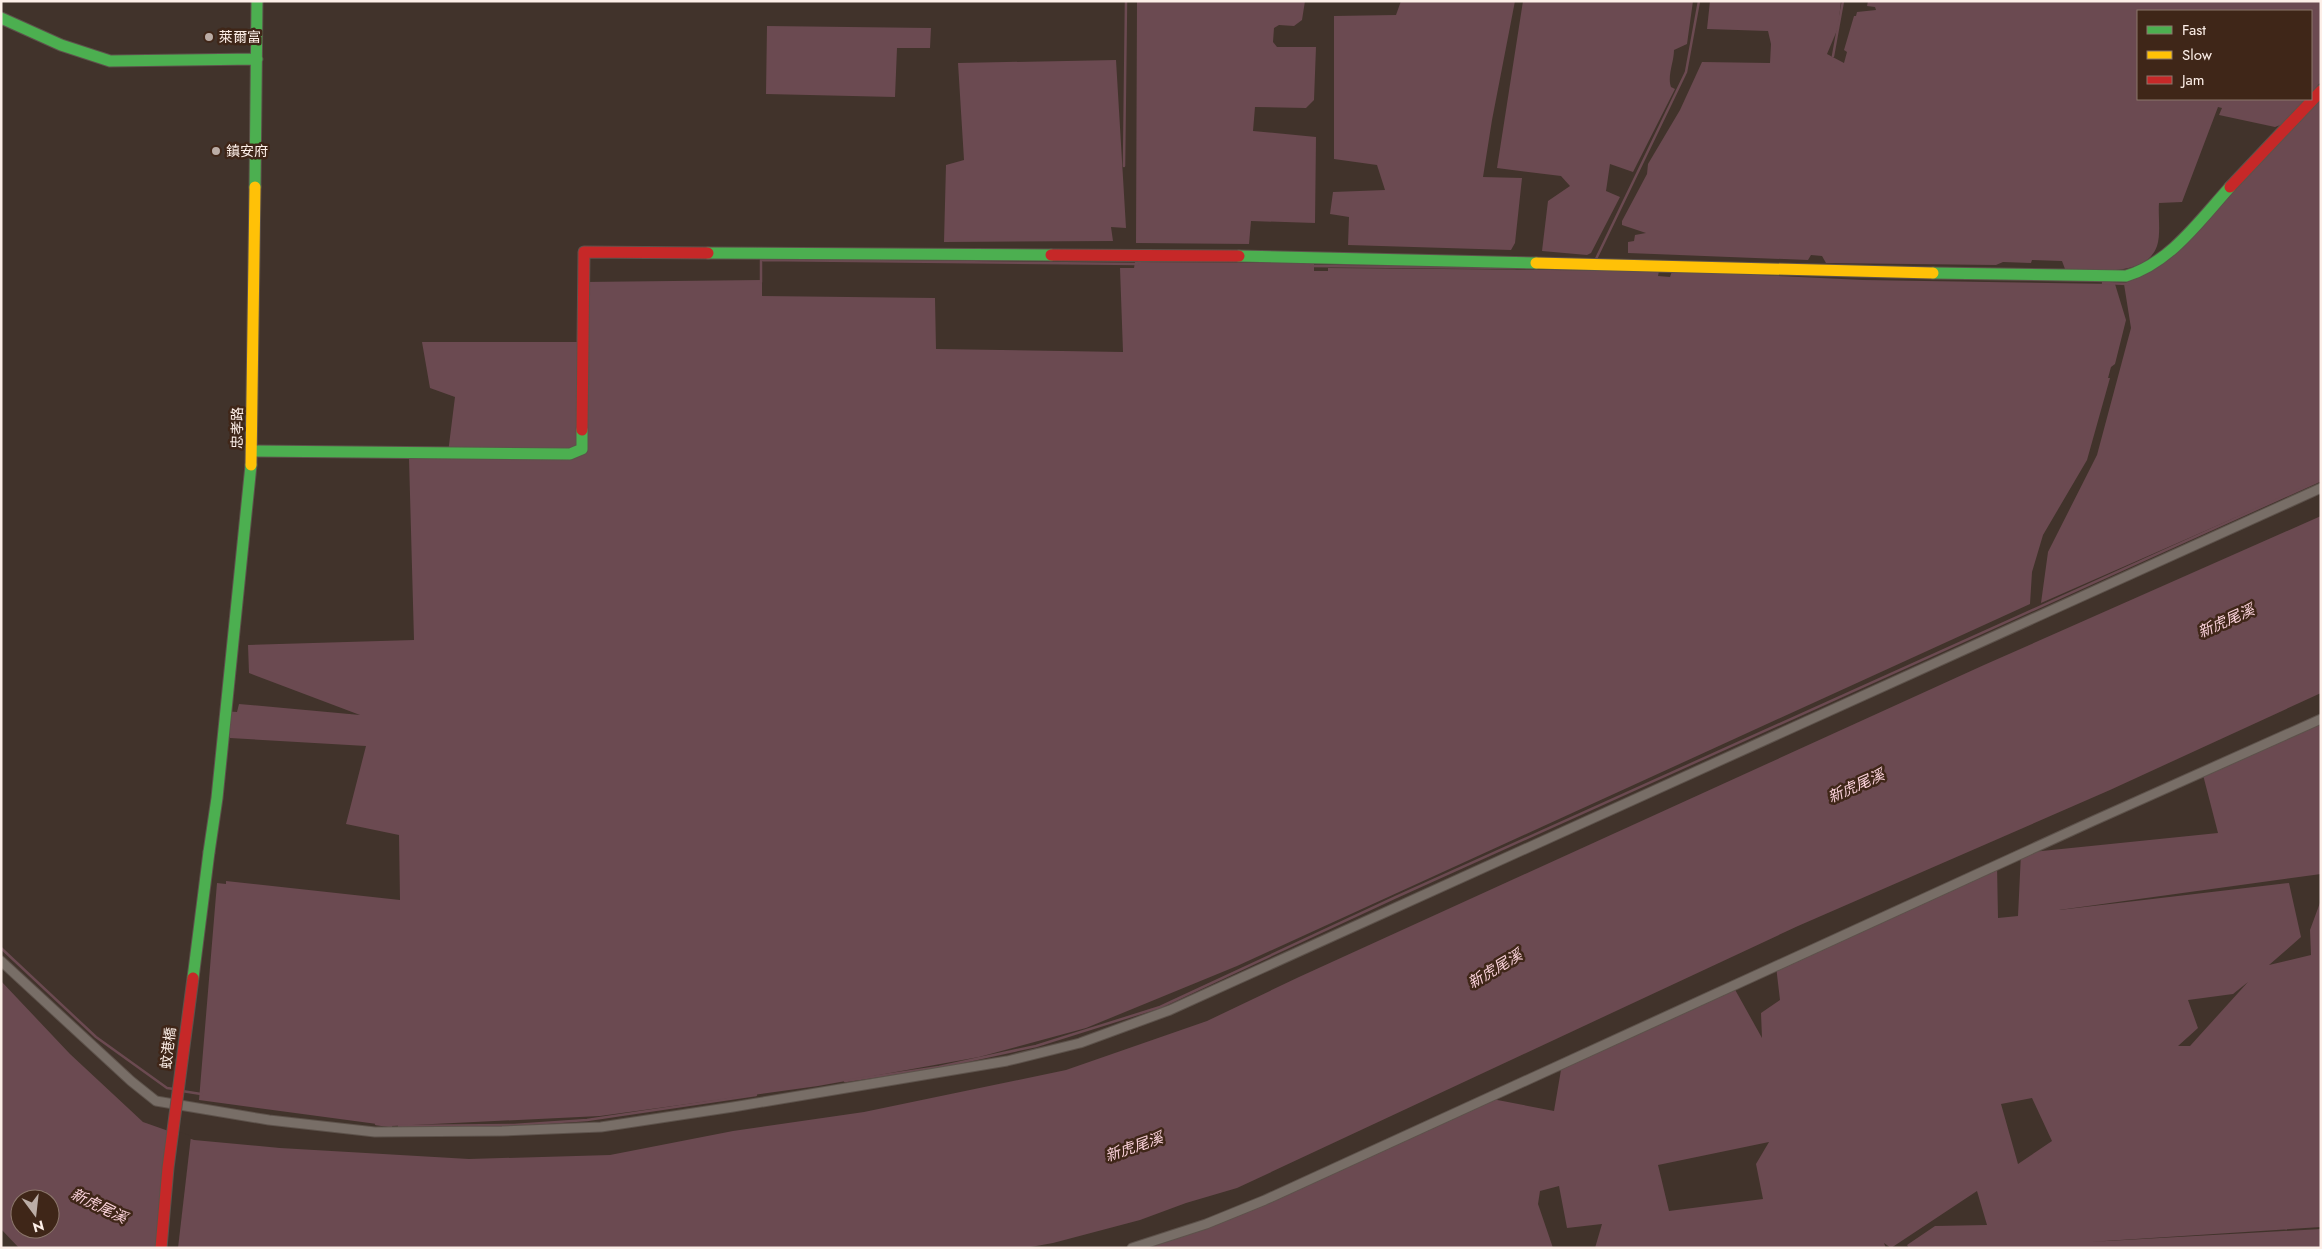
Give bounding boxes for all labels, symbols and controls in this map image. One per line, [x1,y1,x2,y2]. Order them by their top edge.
legend [2137,10,2312,100]
text: Fast [2182,19,2206,41]
place label: 萊爾富 [219,27,261,47]
marker: 萊爾富 [203,31,215,43]
text: Slow [2182,44,2213,66]
text: Jam [2180,69,2205,91]
place label: 鎮安府 [226,141,268,161]
marker: 鎮安府 [210,145,222,157]
street label: 忠孝路 [227,407,247,449]
water label: 新虎尾溪 [2194,598,2260,643]
water label: 新虎尾溪 [1824,763,1890,808]
water label: 新虎尾溪 [1464,943,1528,994]
street label: 蚊港橋 [156,1026,180,1070]
water label: 新虎尾溪 [1102,1126,1168,1167]
water label: 新虎尾溪 [67,1183,133,1230]
north arrow [10,1189,60,1239]
text: N [30,1215,46,1238]

